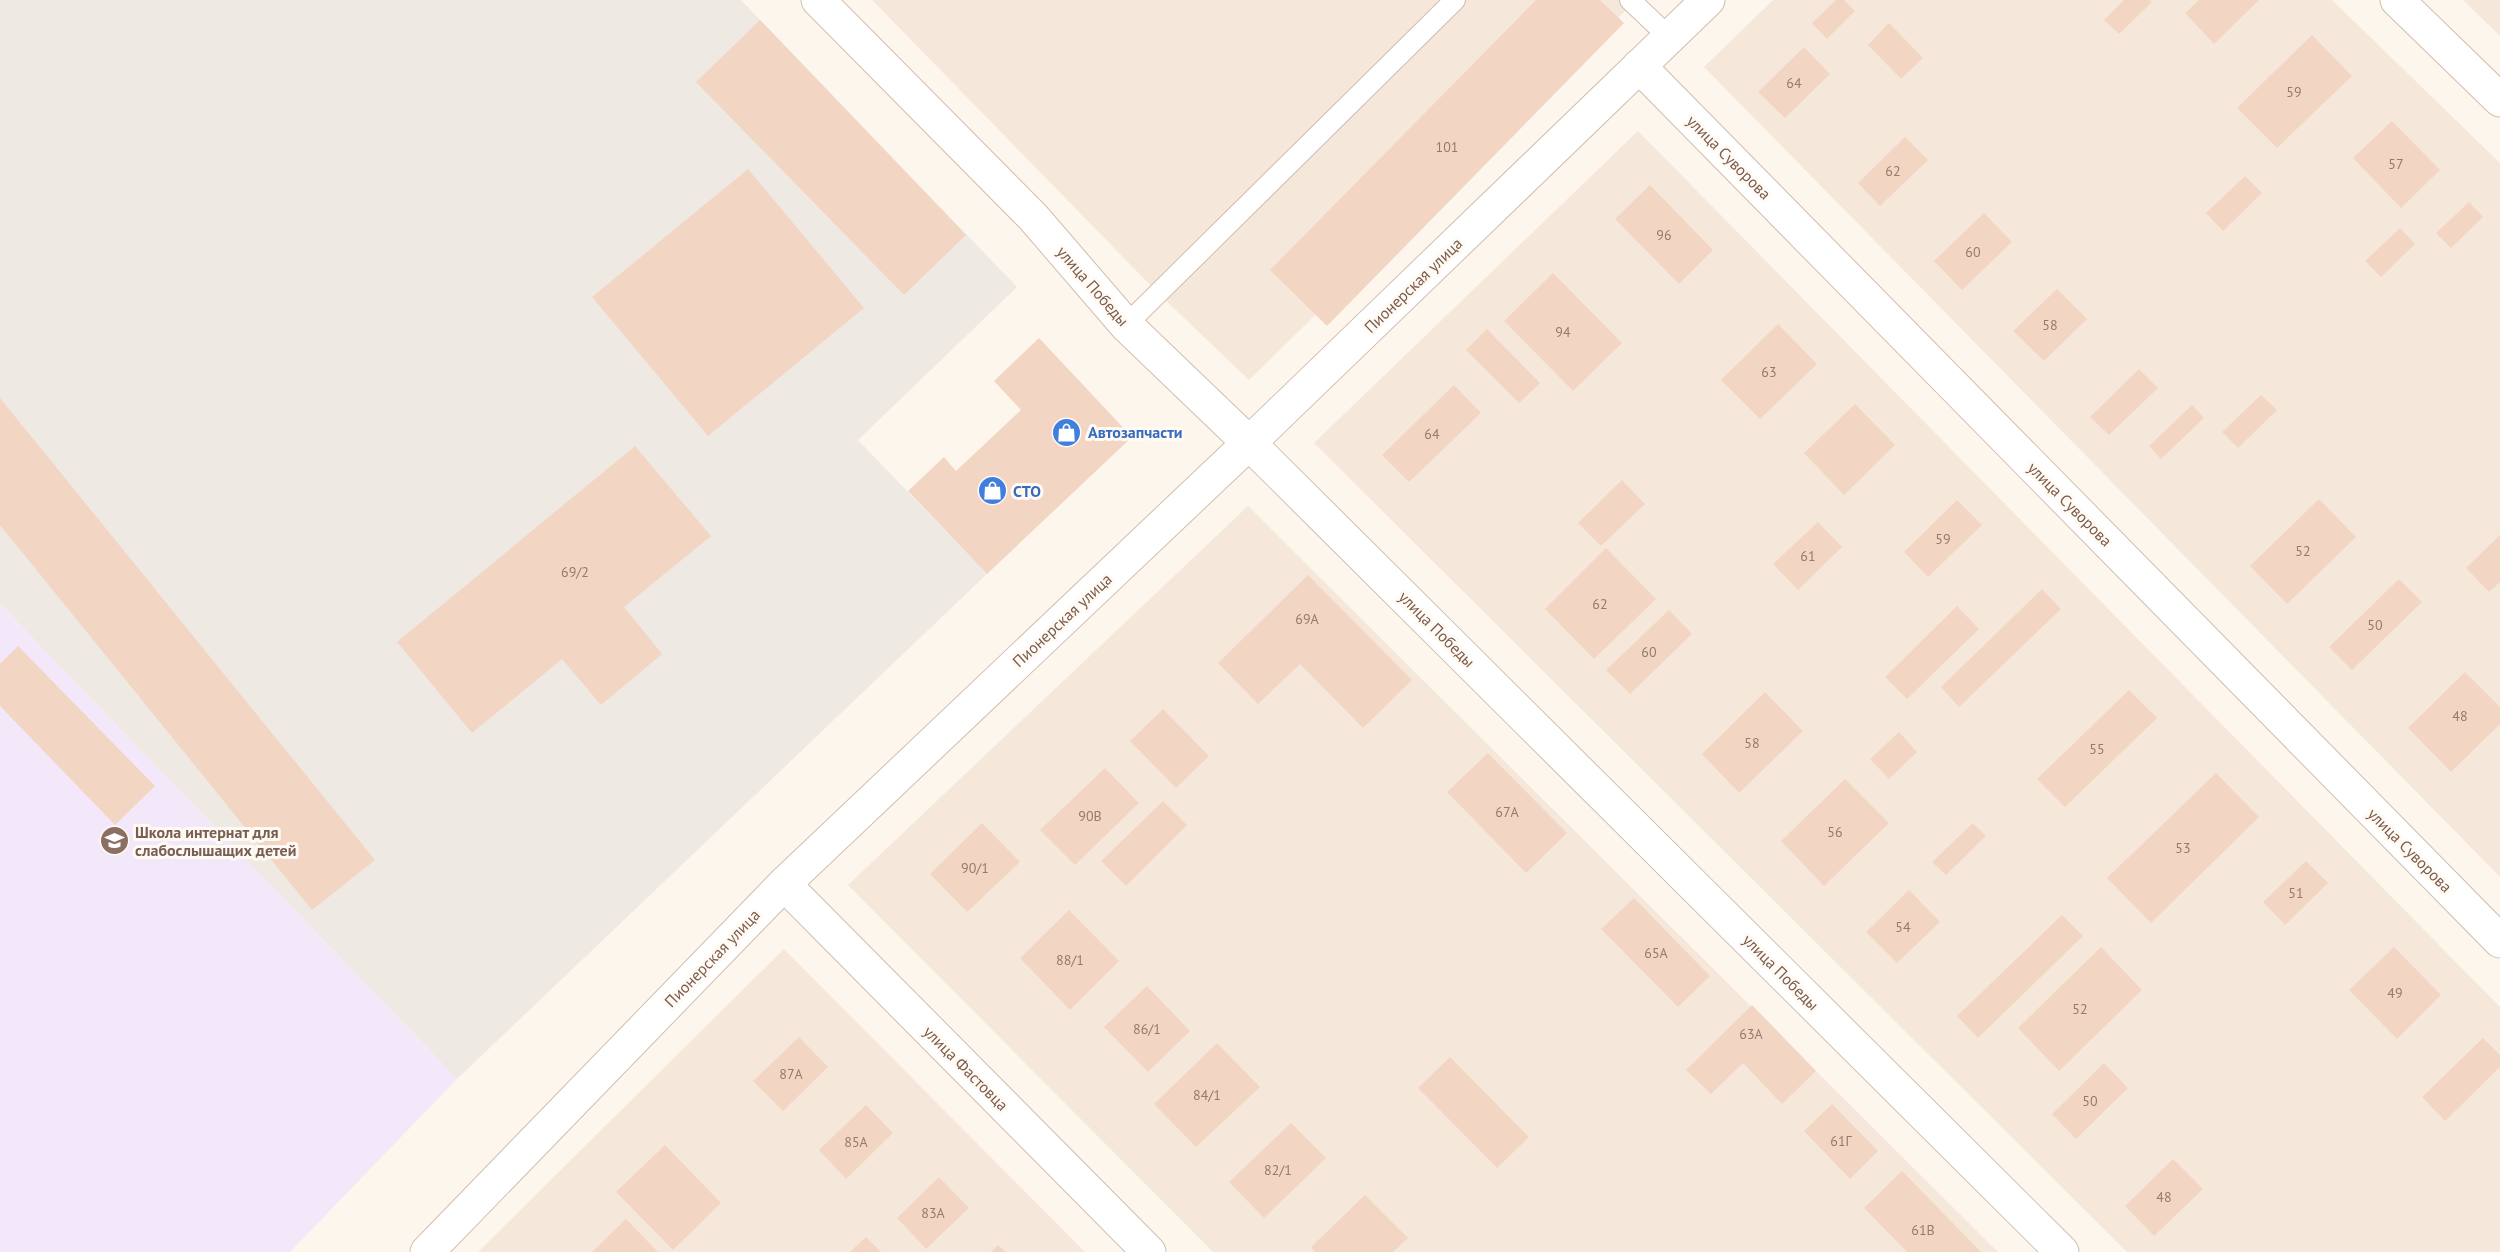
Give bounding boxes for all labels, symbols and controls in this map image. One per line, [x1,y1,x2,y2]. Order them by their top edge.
house number: 64 [1786,74,1802,92]
house number: 59 [2286,83,2302,101]
street label: улица Суворова [1683,111,1775,203]
house number: 101 [1436,138,1458,156]
house number: 57 [2388,155,2404,173]
house number: 62 [1885,162,1901,180]
house number: 96 [1656,226,1672,244]
street label: Пионерская улица [1360,233,1466,337]
street label: улица Победы [1053,242,1133,330]
house number: 60 [1965,243,1981,261]
house number: 58 [2042,316,2058,334]
house number: 94 [1555,323,1571,341]
house number: 63 [1761,363,1777,381]
shop icon: Автозапчасти [1051,416,1083,448]
place label: Автозапчасти [1088,422,1183,442]
house number: 64 [1424,425,1440,443]
street label: улица Суворова [2024,458,2116,550]
shop icon: СТО [976,475,1008,507]
place label: СТО [1013,481,1041,501]
house number: 59 [1935,530,1951,548]
house number: 52 [2295,542,2311,560]
house number: 61 [1800,547,1816,565]
house number: 69/2 [561,563,589,581]
street label: Пионерская улица [1008,569,1116,671]
street label: улица Победы [1395,587,1479,671]
house number: 62 [1592,595,1608,613]
house number: 69А [1295,610,1320,628]
house number: 50 [2367,616,2383,634]
house number: 60 [1641,643,1657,661]
house number: 48 [2452,707,2468,725]
house number: 58 [1744,734,1760,752]
house number: 55 [2089,740,2105,758]
house number: 67А [1495,803,1520,821]
street label: улица Суворова [2364,804,2456,896]
house number: 90В [1078,807,1102,825]
place label: Школа интернат для слабослышащих детей [135,822,296,860]
house number: 56 [1827,823,1843,841]
school or university icon: Школа интернат для слабослышащих детей [98,825,130,857]
house number: 53 [2175,839,2191,857]
house number: 90/1 [961,859,989,877]
house number: 51 [2288,884,2304,902]
street label: Пионерская улица [660,905,764,1011]
house number: 54 [1895,918,1911,936]
street label: улица Победы [1739,930,1823,1014]
house number: 65А [1644,944,1669,962]
house number: 88/1 [1056,951,1084,969]
house number: 49 [2387,984,2403,1002]
house number: 52 [2072,1000,2088,1018]
house number: 86/1 [1133,1020,1161,1038]
street label: улица Фастовца [919,1021,1013,1115]
house number: 63А [1739,1025,1764,1043]
house number: 87А [779,1065,804,1083]
house number: 84/1 [1193,1086,1221,1104]
house number: 50 [2082,1092,2098,1110]
house number: 61Г [1830,1132,1853,1150]
house number: 85А [844,1133,869,1151]
house number: 82/1 [1264,1161,1292,1179]
house number: 48 [2156,1188,2172,1206]
house number: 83А [921,1204,946,1222]
house number: 61В [1911,1221,1935,1239]

